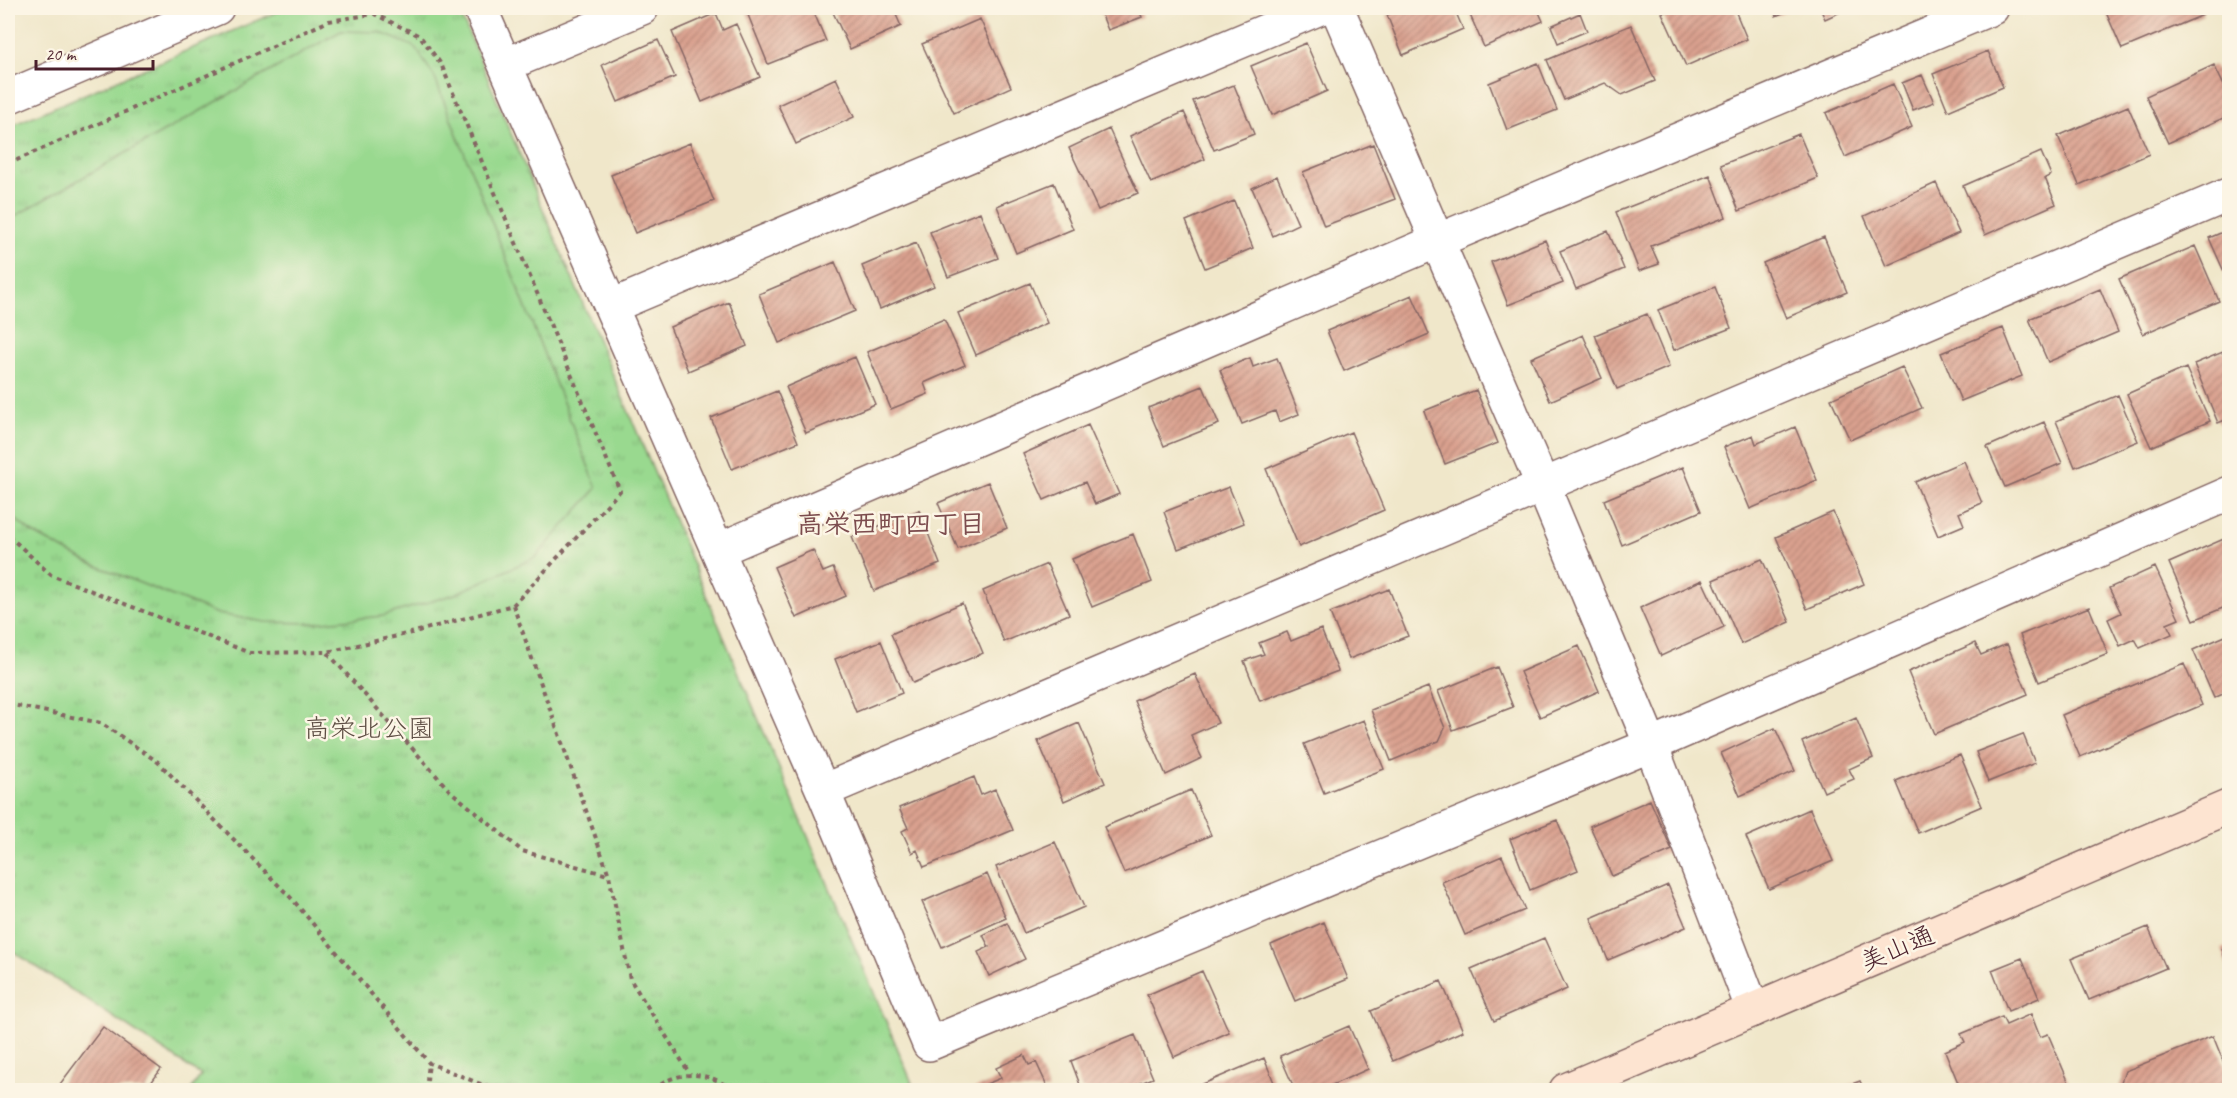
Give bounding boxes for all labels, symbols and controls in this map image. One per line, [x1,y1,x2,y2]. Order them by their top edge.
scale bar [36,33,153,71]
text: 20 m [45,43,78,65]
district label: 高栄西町四丁目 [797,507,986,541]
park label: 高栄北公園 [304,712,434,745]
street label: 美山通 [1855,918,1940,979]

